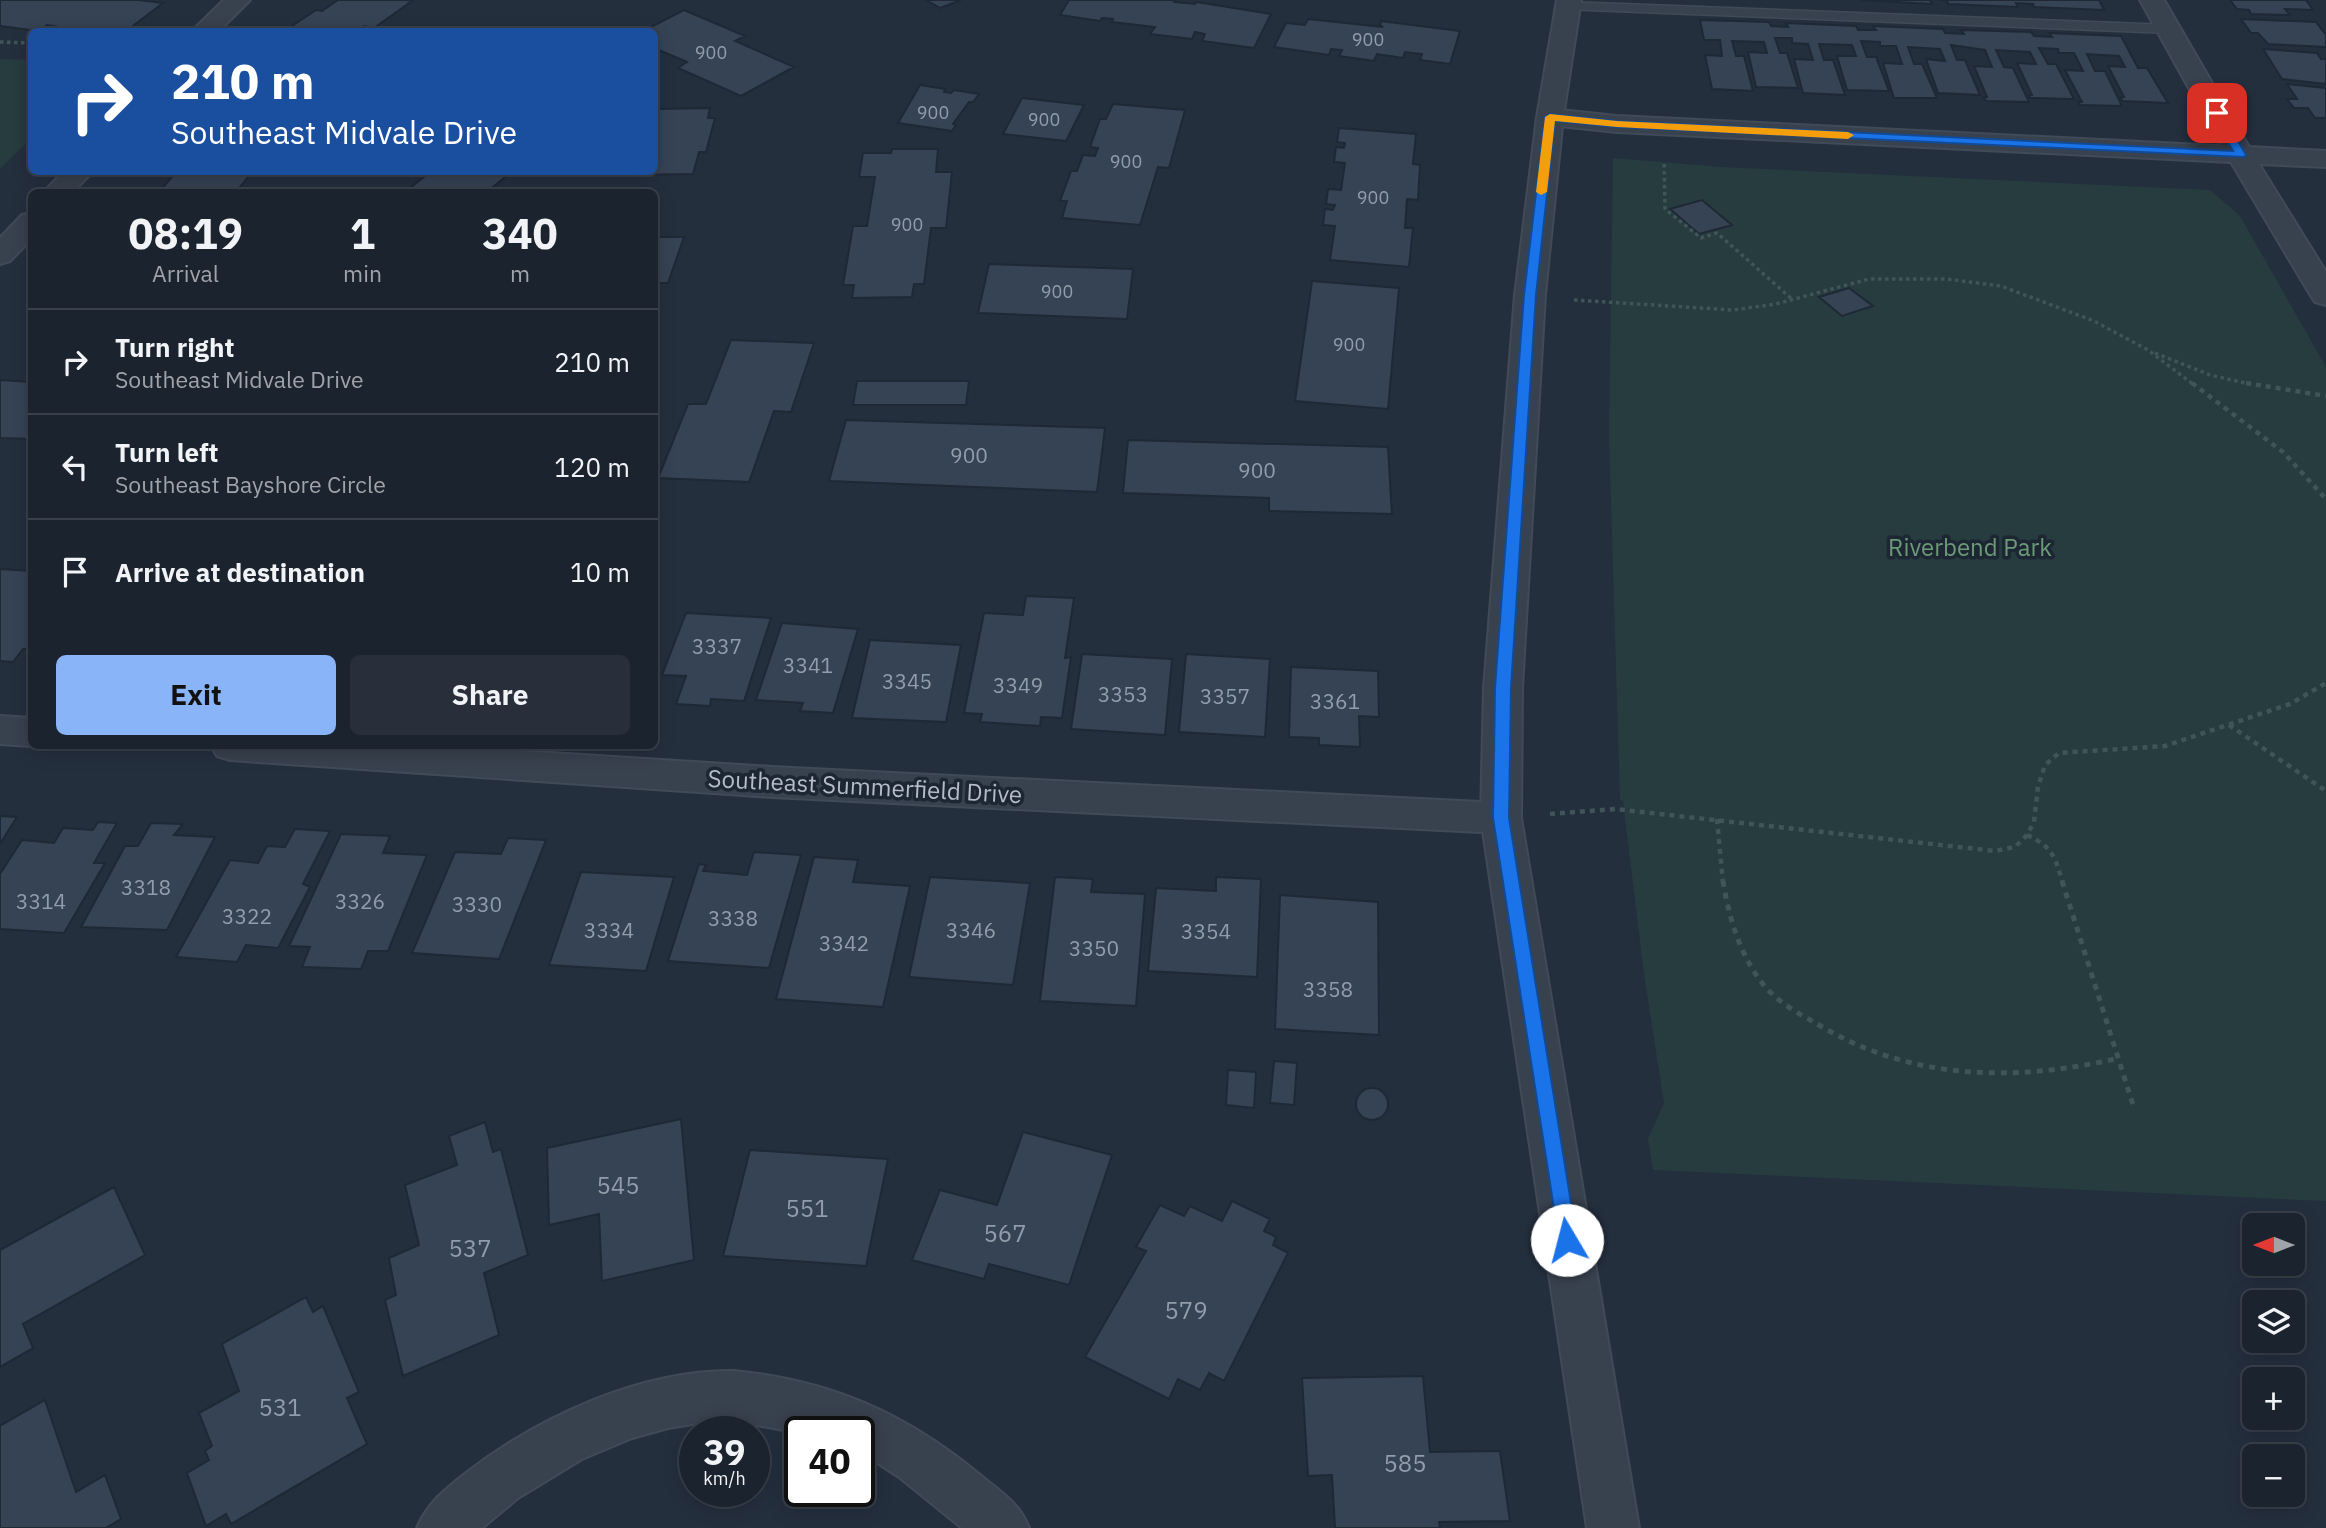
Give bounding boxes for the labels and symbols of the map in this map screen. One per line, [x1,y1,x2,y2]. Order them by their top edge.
house number: 900 [1352,28,1384,51]
house number: 900 [695,41,727,64]
pin [2187,83,2247,143]
house number: 900 [917,101,949,124]
house number: 900 [1028,108,1060,131]
house number: 900 [1110,150,1142,173]
house number: 900 [1357,186,1389,209]
house number: 900 [891,213,923,236]
house number: 900 [1041,280,1073,303]
house number: 900 [1333,333,1365,356]
house number: 900 [950,441,988,469]
house number: 900 [1238,456,1276,484]
park label: Riverbend Park [1888,531,2052,563]
house number: 3337 [692,632,742,660]
house number: 3341 [783,651,833,679]
house number: 3345 [882,667,932,695]
house number: 3349 [993,671,1043,699]
house number: 3353 [1098,680,1148,708]
house number: 3357 [1200,682,1250,710]
house number: 3361 [1310,687,1360,715]
street label: Southeast Summerfield Drive [707,762,1023,810]
house number: 3318 [121,873,171,901]
house number: 3314 [16,887,66,915]
house number: 3326 [335,887,385,915]
house number: 3330 [452,890,502,918]
house number: 3322 [222,902,272,930]
house number: 3338 [708,904,758,932]
house number: 3334 [584,916,634,944]
house number: 3346 [946,916,996,944]
house number: 3354 [1181,917,1231,945]
house number: 3342 [819,929,869,957]
house number: 3350 [1069,934,1119,962]
house number: 3358 [1303,975,1353,1003]
house number: 545 [596,1169,640,1201]
house number: 551 [785,1192,829,1224]
position arrow [1530,1203,1604,1277]
north arrow [2242,1213,2305,1276]
house number: 567 [983,1217,1027,1249]
house number: 537 [448,1232,492,1264]
house number: 579 [1164,1294,1208,1326]
house number: 531 [258,1391,302,1423]
speed limit sign: 40 [784,1416,875,1507]
house number: 585 [1383,1447,1427,1479]

